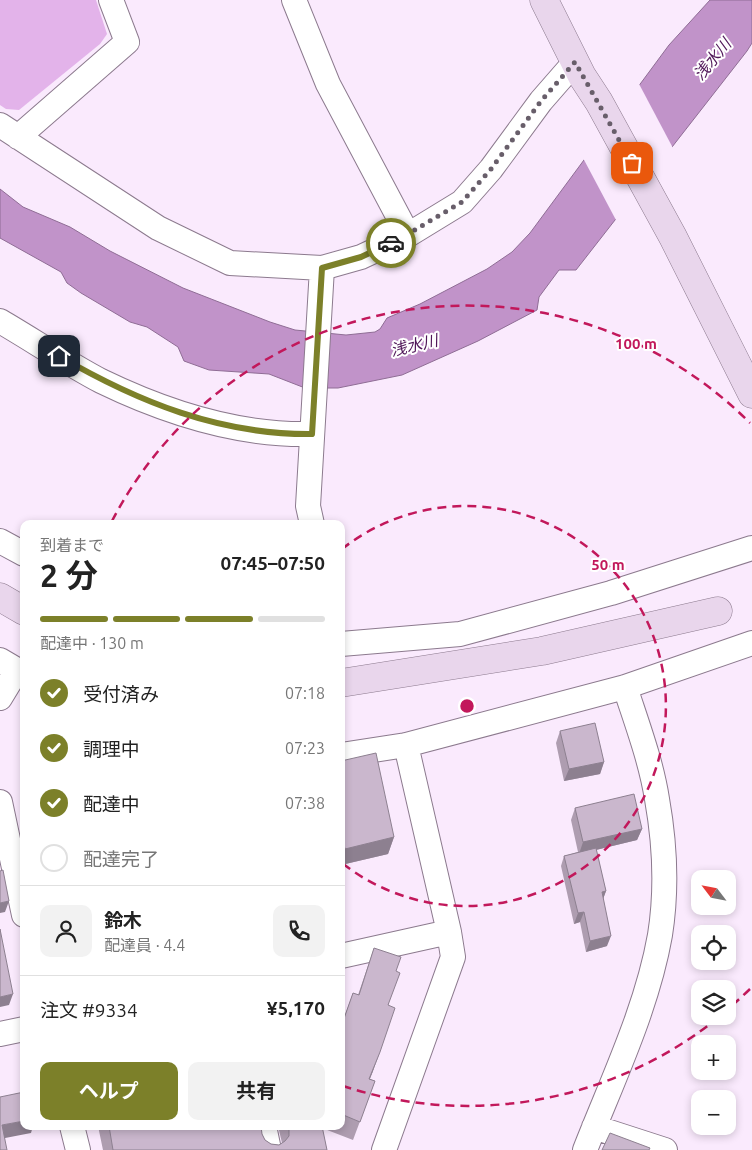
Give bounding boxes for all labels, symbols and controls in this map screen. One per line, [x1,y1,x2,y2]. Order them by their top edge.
water label: 浅水川 [690,33,736,83]
pin [611,142,653,184]
icon: bag [618,149,646,177]
courier [366,218,416,268]
icon: car [377,229,405,257]
water label: 浅水川 [389,330,441,359]
pin [38,335,80,377]
text: 100 m [615,335,657,352]
icon: home [45,342,73,370]
text: 到着まで [40,536,104,554]
text: 07:45–07:50 [220,552,325,574]
text: 50 m [591,556,625,573]
text: 2 分 [40,557,98,593]
text: 配達中 · 130 m [40,634,144,652]
icon: check [40,679,68,707]
text: 受付済み [83,683,159,705]
text: 07:18 [285,684,325,702]
centre of rings [458,697,476,715]
icon: check [40,734,68,762]
text: 調理中 [83,738,140,760]
text: 07:23 [285,739,325,757]
icon: check [40,789,68,817]
text: 配達中 [83,793,140,815]
text: 07:38 [285,794,325,812]
text: 配達完了 [83,848,159,870]
north arrow [691,870,736,915]
map controls [691,870,736,1135]
button: person [40,905,92,957]
button: phone [273,905,325,957]
text: 鈴木 [104,909,142,931]
button: locate [691,925,736,970]
text: 配達員 · 4.4 [104,936,185,954]
button: layers [691,980,736,1025]
text: ¥5,170 [267,997,325,1019]
text: 注文 #9334 [40,999,138,1021]
button: + [691,1035,736,1080]
button: ヘルプ [40,1062,178,1120]
button: 共有 [188,1062,325,1120]
button: − [691,1090,736,1135]

